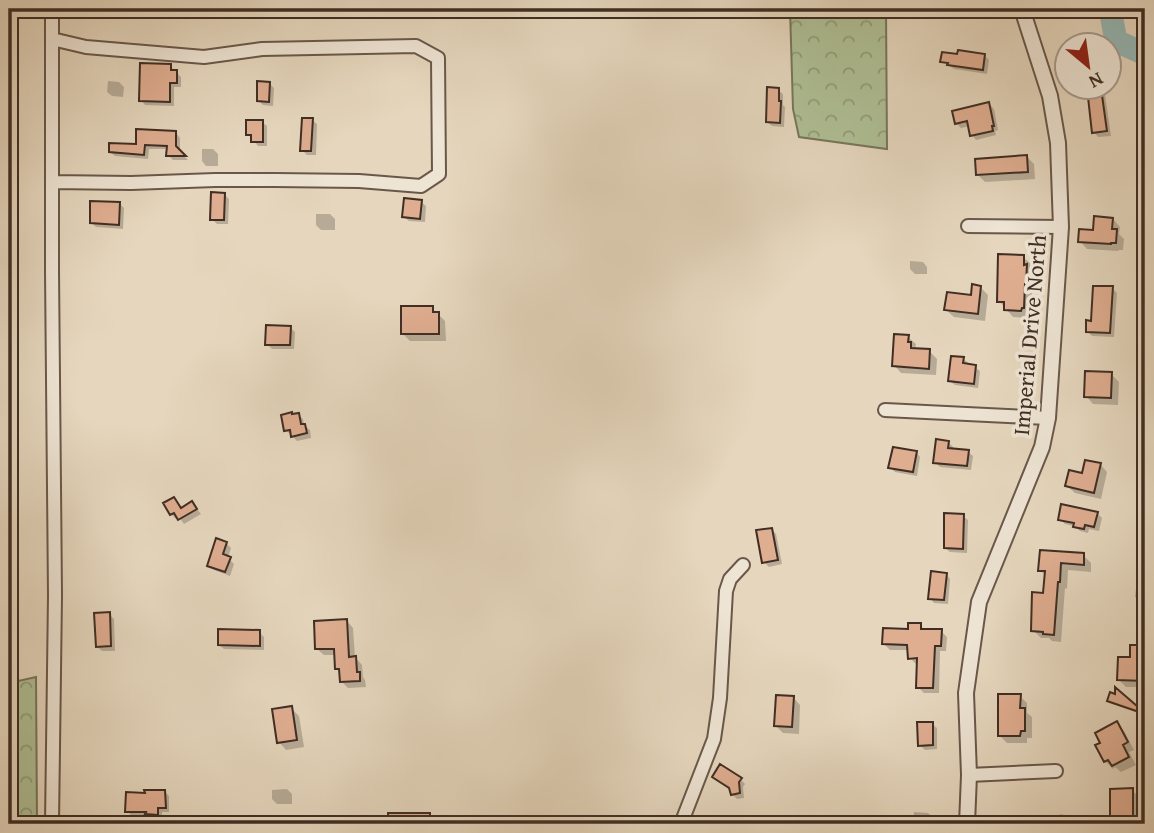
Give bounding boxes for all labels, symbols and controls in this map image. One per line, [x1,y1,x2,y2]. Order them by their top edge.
north arrow [1052,32,1122,102]
text: N [1084,66,1109,96]
street label: Imperial Drive North [1004,233,1054,437]

